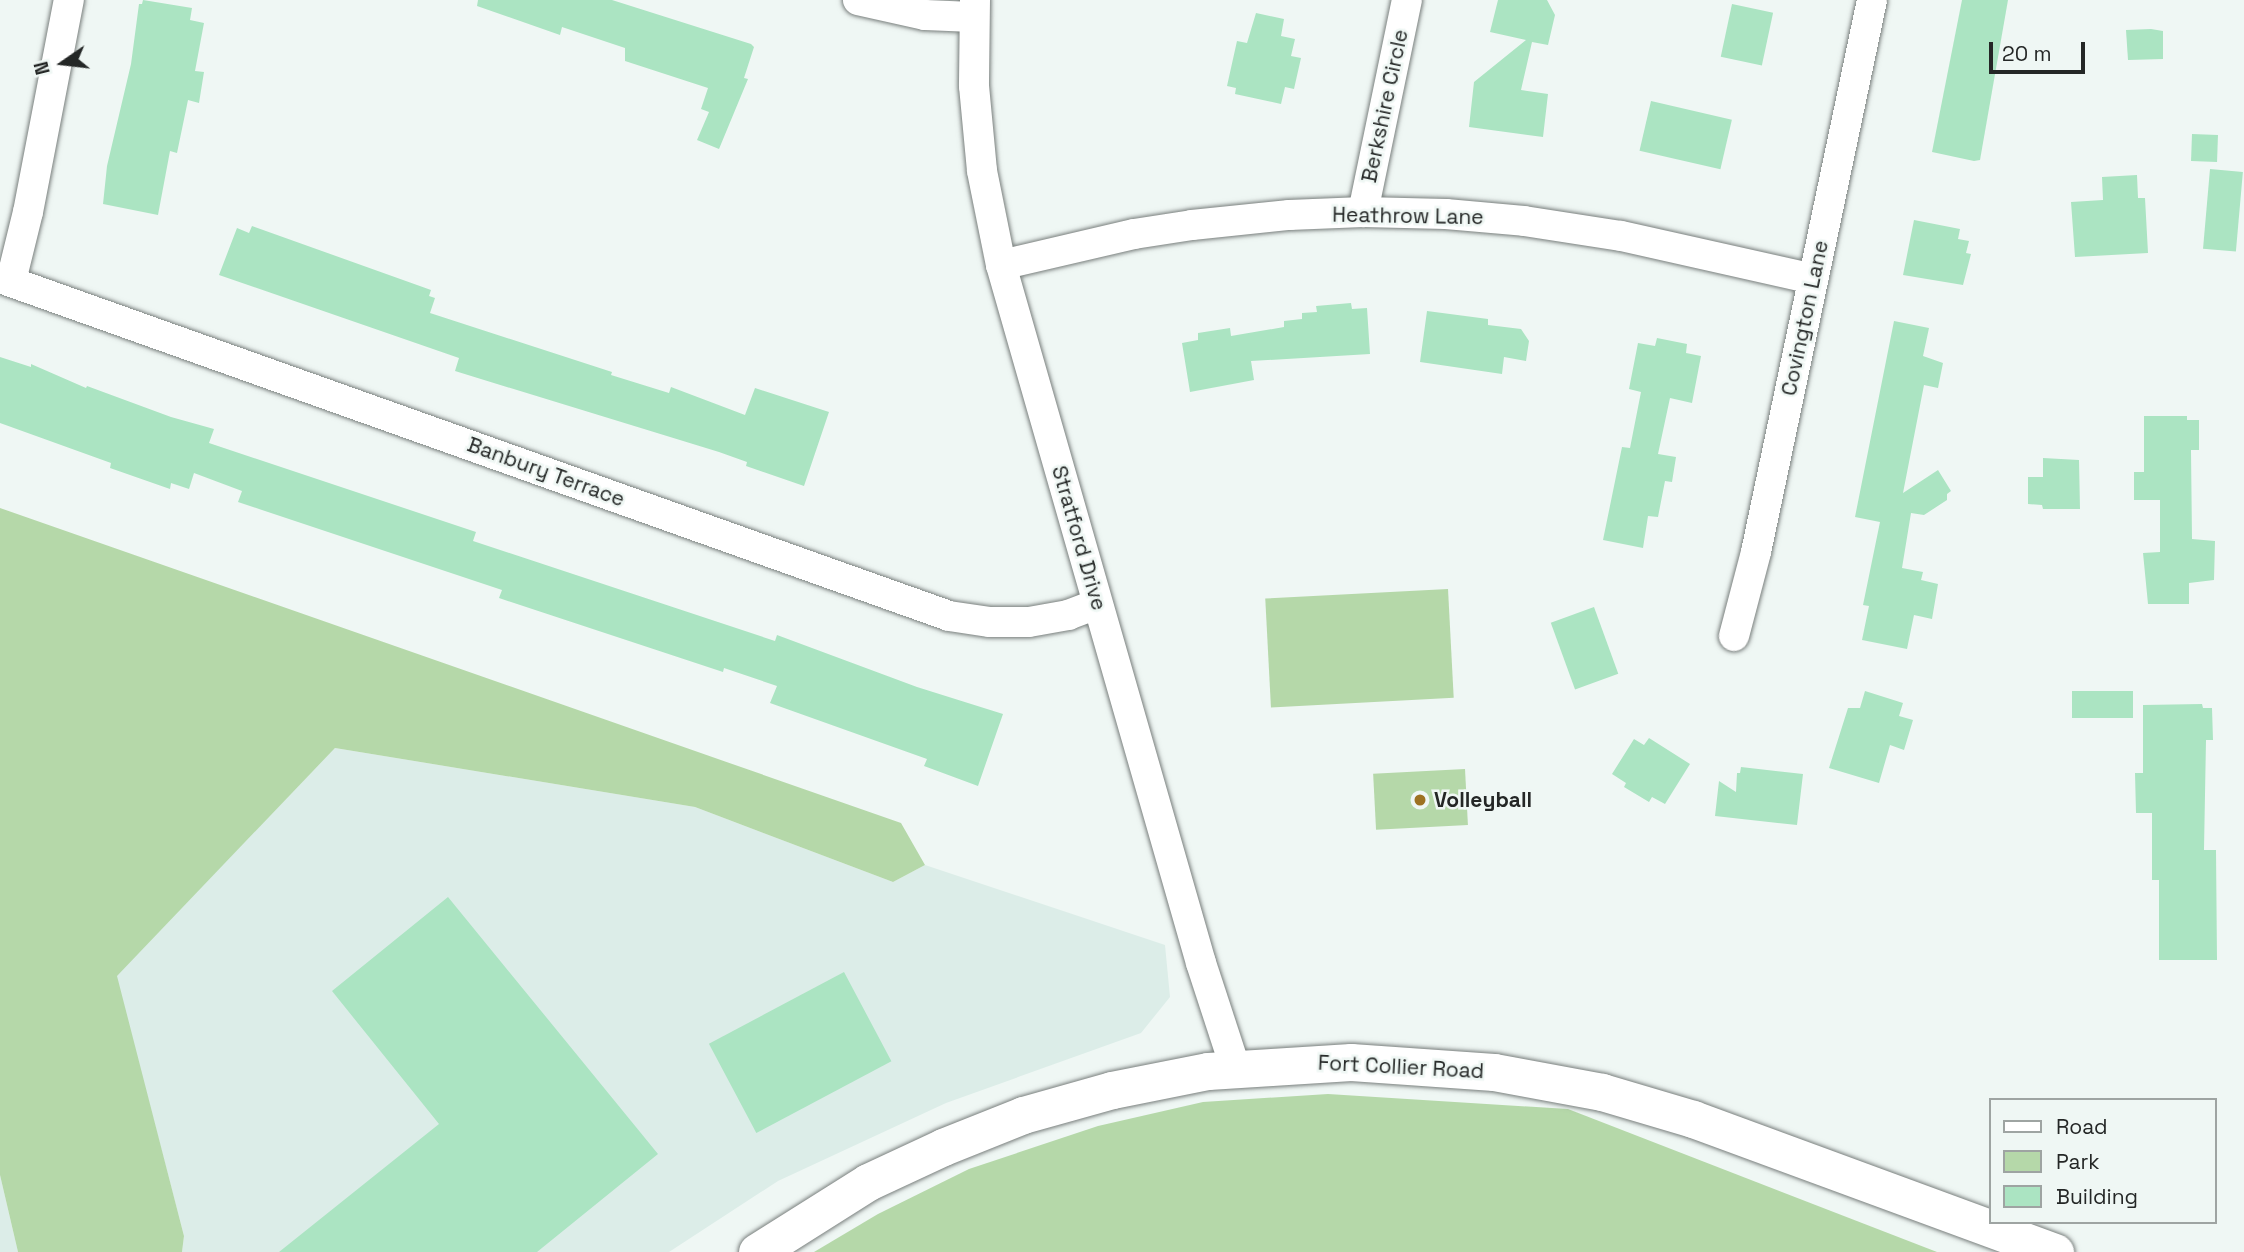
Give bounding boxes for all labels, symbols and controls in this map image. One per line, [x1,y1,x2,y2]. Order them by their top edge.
street label: Berkshire Circle [1356,27,1414,185]
north arrow [28,28,98,98]
scale bar [1992,28,2088,72]
text: 20 m [2002,40,2052,67]
text: N [28,59,56,77]
street label: Heathrow Lane [1332,202,1484,230]
street label: Covington Lane [1776,238,1834,398]
street label: Banbury Terrace [464,432,628,512]
street label: Stratford Drive [1046,463,1112,613]
place label: Volleyball [1434,787,1532,813]
marker: Volleyball [1412,792,1428,808]
street label: Fort Collier Road [1317,1050,1485,1084]
legend [1988,1098,2216,1224]
text: Road [2056,1113,2108,1140]
text: Park [2056,1148,2100,1175]
text: Building [2056,1183,2138,1210]

